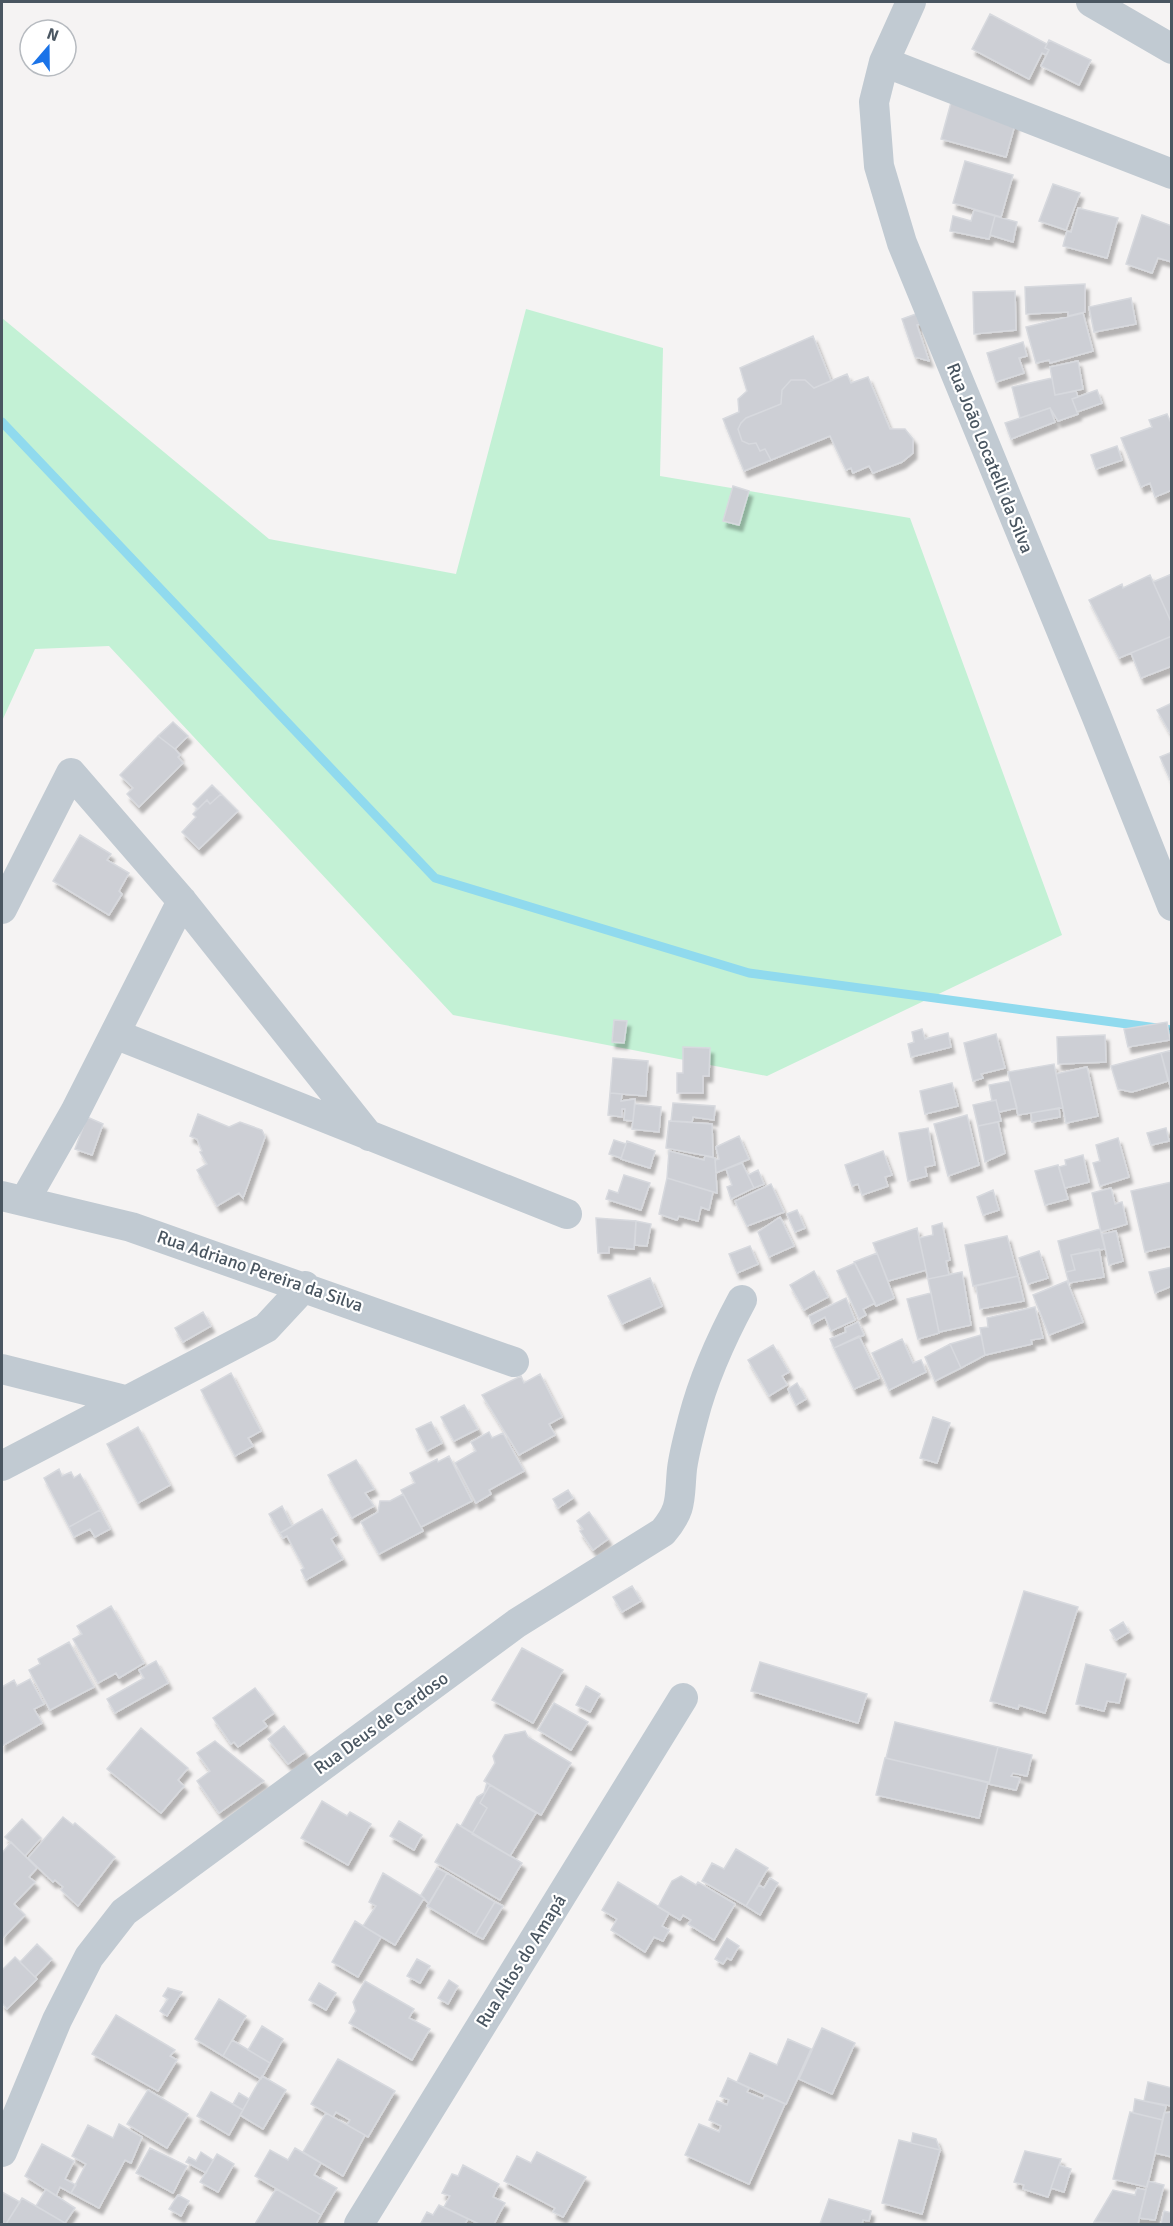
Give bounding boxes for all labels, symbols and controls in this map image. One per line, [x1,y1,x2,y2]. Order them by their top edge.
north arrow [18,18,78,78]
text: N [44,24,61,46]
street label: Rua João Locatelli da Silva [942,360,1038,556]
street label: Rua Adriano Pereira da Silva [154,1225,366,1317]
street label: Rua Deus de Cardoso [310,1667,452,1779]
street label: Rua Altos do Amapá [471,1891,571,2031]

